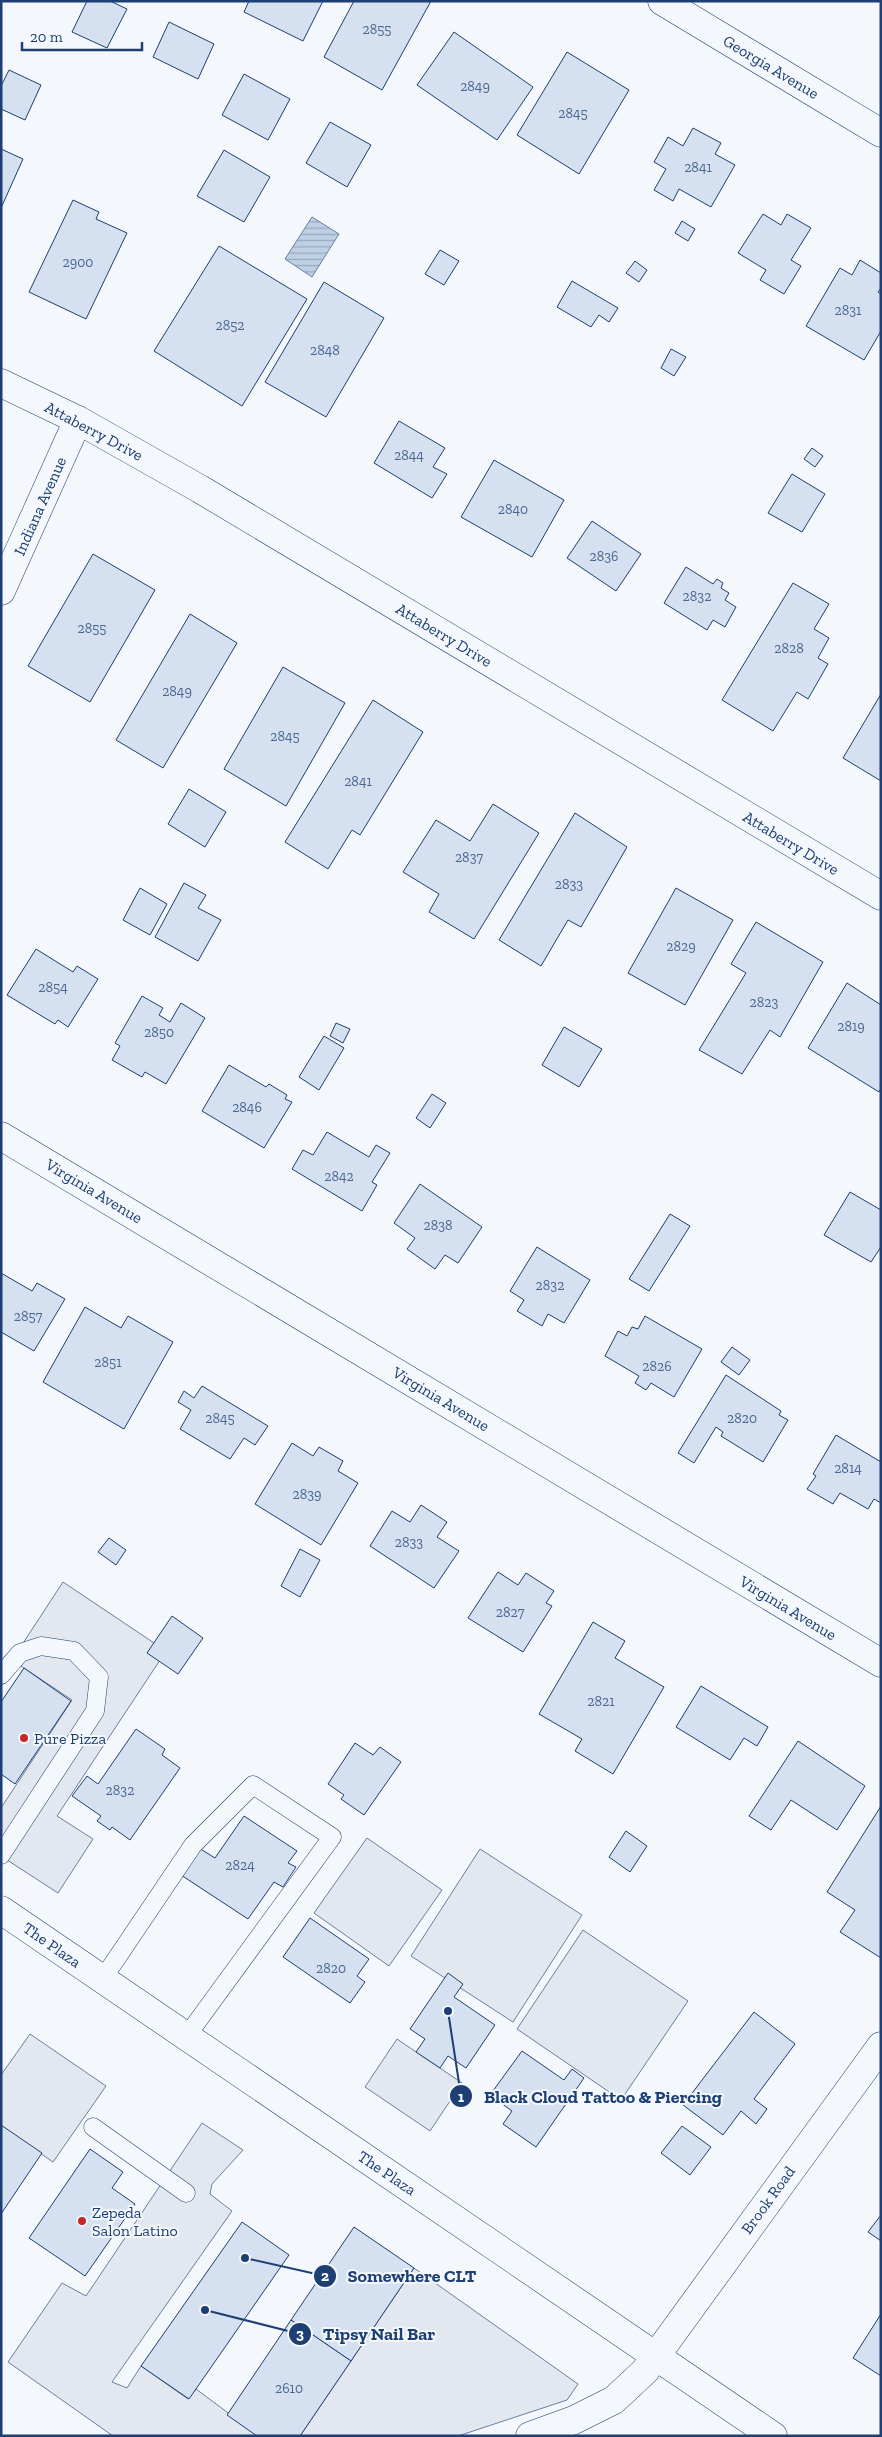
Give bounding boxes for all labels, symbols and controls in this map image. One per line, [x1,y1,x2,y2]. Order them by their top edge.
scale bar [22,20,142,52]
house number: 2855 [362,21,392,38]
text: 20 m [30,28,63,46]
street label: Georgia Avenue [720,31,822,103]
house number: 2849 [460,78,490,95]
house number: 2845 [558,105,588,122]
house number: 2841 [684,159,712,176]
house number: 2900 [63,254,93,271]
house number: 2831 [835,302,862,319]
house number: 2852 [215,317,245,334]
house number: 2848 [310,342,340,359]
street label: Attaberry Drive [42,397,146,465]
house number: 2844 [394,447,424,464]
street label: Indiana Avenue [10,454,70,558]
house number: 2840 [498,501,528,518]
house number: 2836 [589,548,619,565]
house number: 2832 [683,588,711,605]
street label: Attaberry Drive [393,599,495,671]
house number: 2855 [77,620,107,637]
house number: 2828 [774,640,804,657]
house number: 2849 [162,683,192,700]
house number: 2845 [270,728,300,745]
house number: 2841 [344,773,372,790]
street label: Attaberry Drive [740,807,842,879]
house number: 2837 [455,849,483,866]
house number: 2833 [555,876,583,893]
house number: 2829 [666,938,696,955]
house number: 2854 [38,979,68,996]
house number: 2823 [750,994,779,1011]
house number: 2819 [837,1018,865,1035]
house number: 2850 [144,1024,174,1041]
house number: 2846 [232,1099,262,1116]
street label: Virginia Avenue [41,1154,146,1227]
house number: 2842 [324,1168,354,1185]
house number: 2838 [423,1217,453,1234]
house number: 2832 [536,1277,564,1294]
house number: 2857 [14,1308,43,1325]
house number: 2851 [94,1354,122,1371]
house number: 2826 [642,1358,672,1375]
street label: Virginia Avenue [388,1362,493,1435]
house number: 2845 [205,1410,235,1427]
house number: 2820 [727,1410,757,1427]
house number: 2814 [834,1460,862,1477]
house number: 2839 [292,1486,322,1503]
house number: 2833 [395,1534,423,1551]
street label: Virginia Avenue [735,1571,840,1644]
house number: 2827 [496,1604,525,1621]
house number: 2821 [587,1693,615,1710]
place label: Pure Pizza [34,1729,107,1748]
marker: Pure Pizza [18,1732,30,1744]
house number: 2832 [106,1782,134,1799]
house number: 2824 [225,1857,255,1874]
street label: The Plaza [19,1918,85,1972]
house number: 2820 [316,1960,346,1977]
callout: Black Cloud Tattoo & Piercing [449,2080,732,2113]
text: Black Cloud Tattoo & Piercing [484,2086,722,2108]
text: 1 [458,2088,464,2106]
street label: The Plaza [354,2147,420,2200]
street label: Brook Road [737,2162,799,2238]
place label: Zepeda Salon Latino [92,2203,178,2240]
marker: Zepeda Salon Latino [76,2215,88,2227]
callout: Somewhere CLT [312,2259,486,2292]
text: Somewhere CLT [348,2265,477,2287]
text: 2 [321,2267,329,2285]
callout: Tipsy Nail Bar [288,2318,446,2351]
text: Tipsy Nail Bar [323,2323,435,2345]
text: 3 [296,2325,304,2343]
house number: 2610 [275,2380,303,2397]

